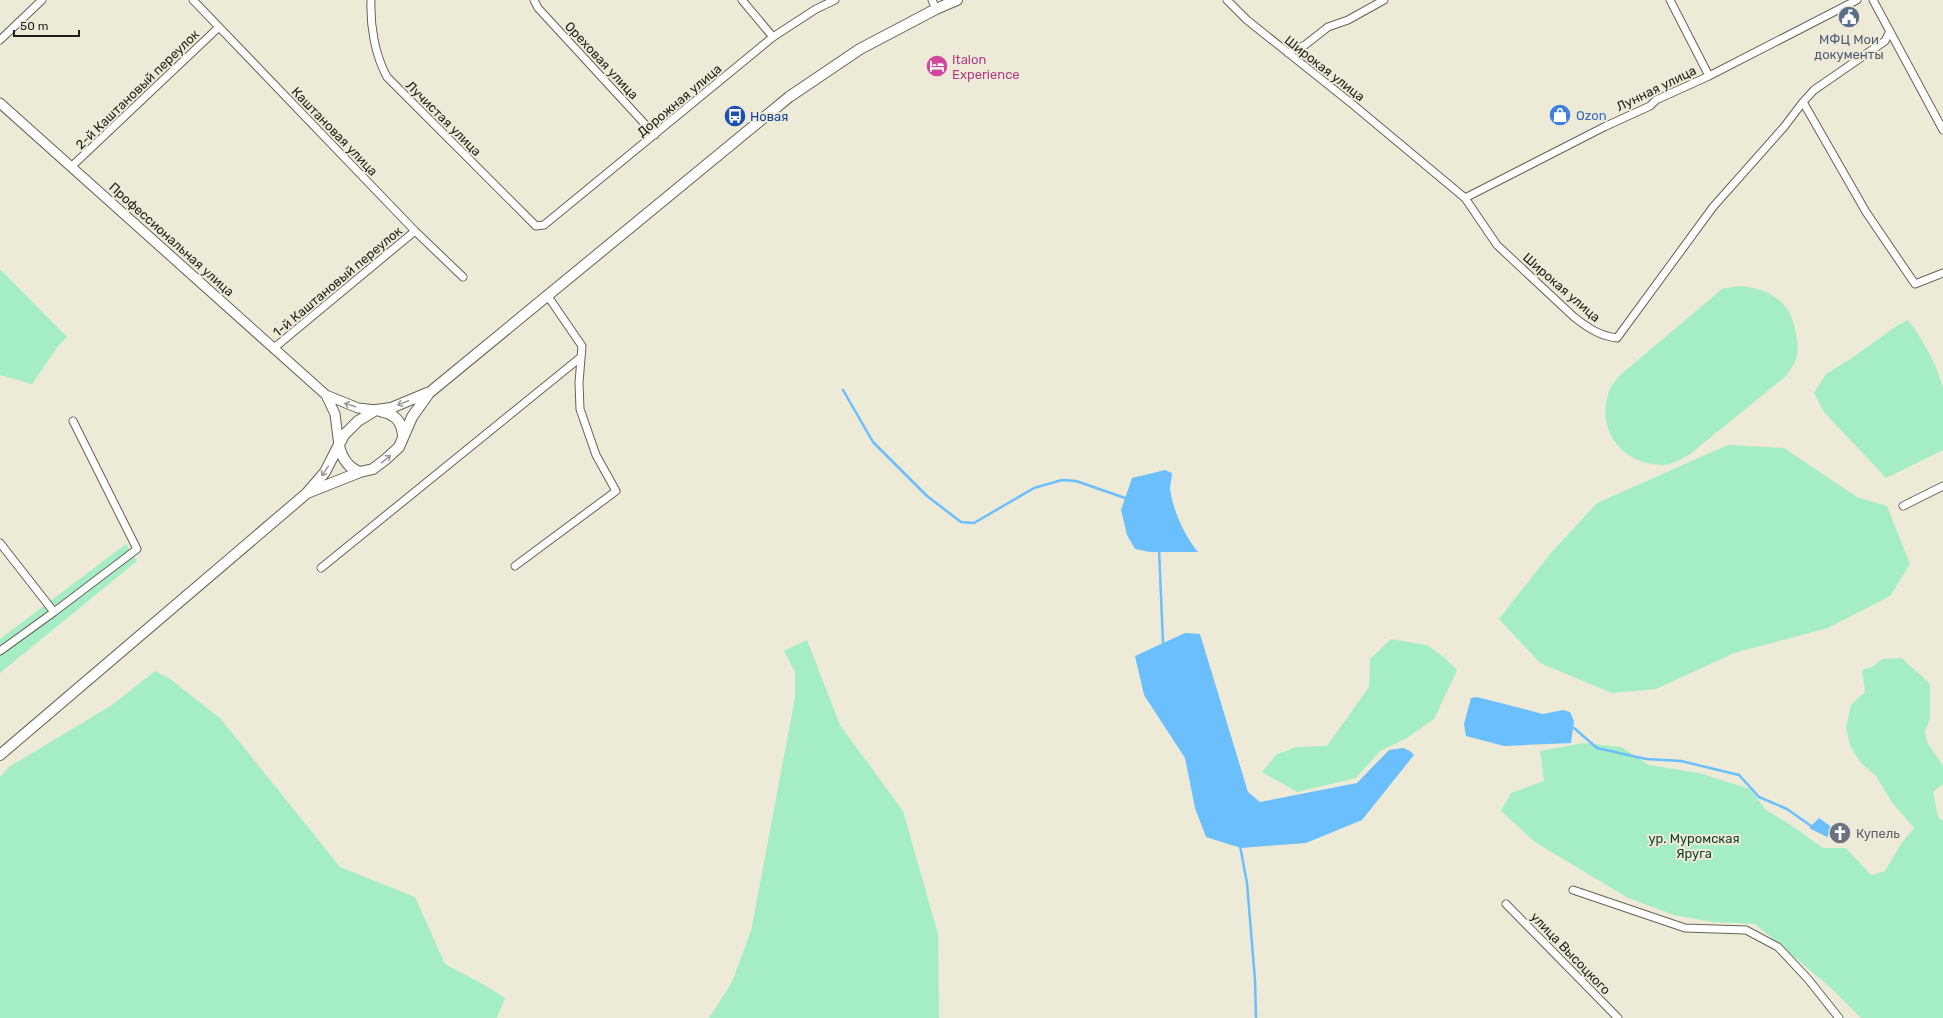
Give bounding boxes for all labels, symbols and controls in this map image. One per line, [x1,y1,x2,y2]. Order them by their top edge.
public building icon: МФЦ Мои документы [1836,4,1862,30]
scale bar [14,12,79,38]
street label: Ореховая улица [562,18,641,102]
text: 50 m [20,19,48,33]
street label: 2-й Каштановый переулок [73,26,202,152]
place label: МФЦ Мои документы [1814,32,1884,62]
street label: Широкая улица [1282,33,1368,104]
place label: Italon Experience [952,52,1020,82]
hotel icon: Italon Experience [924,53,950,79]
street label: Дорожная улица [634,61,724,140]
street label: Лунная улица [1614,63,1699,114]
street label: Лучистая улица [403,78,484,159]
street label: Каштановая улица [289,84,381,179]
shop icon: Ozon [1547,102,1573,128]
bus stop icon: Новая [722,103,748,129]
place label: Ozon [1576,108,1607,123]
place label: Новая [750,109,788,124]
street label: Профессиональная улица [106,179,237,299]
street label: 1-й Каштановый переулок [270,223,405,340]
street label: Широкая улица [1520,250,1603,325]
one-way arrow [398,400,410,408]
one-way arrow [344,401,357,408]
one-way arrow [380,454,391,463]
one-way arrow [321,465,329,476]
church icon: Купель [1827,820,1853,846]
place label: Купель [1856,826,1900,841]
park label: ур. Муромская Яруга [1648,831,1740,861]
street label: улица Высоцкого [1528,909,1614,997]

